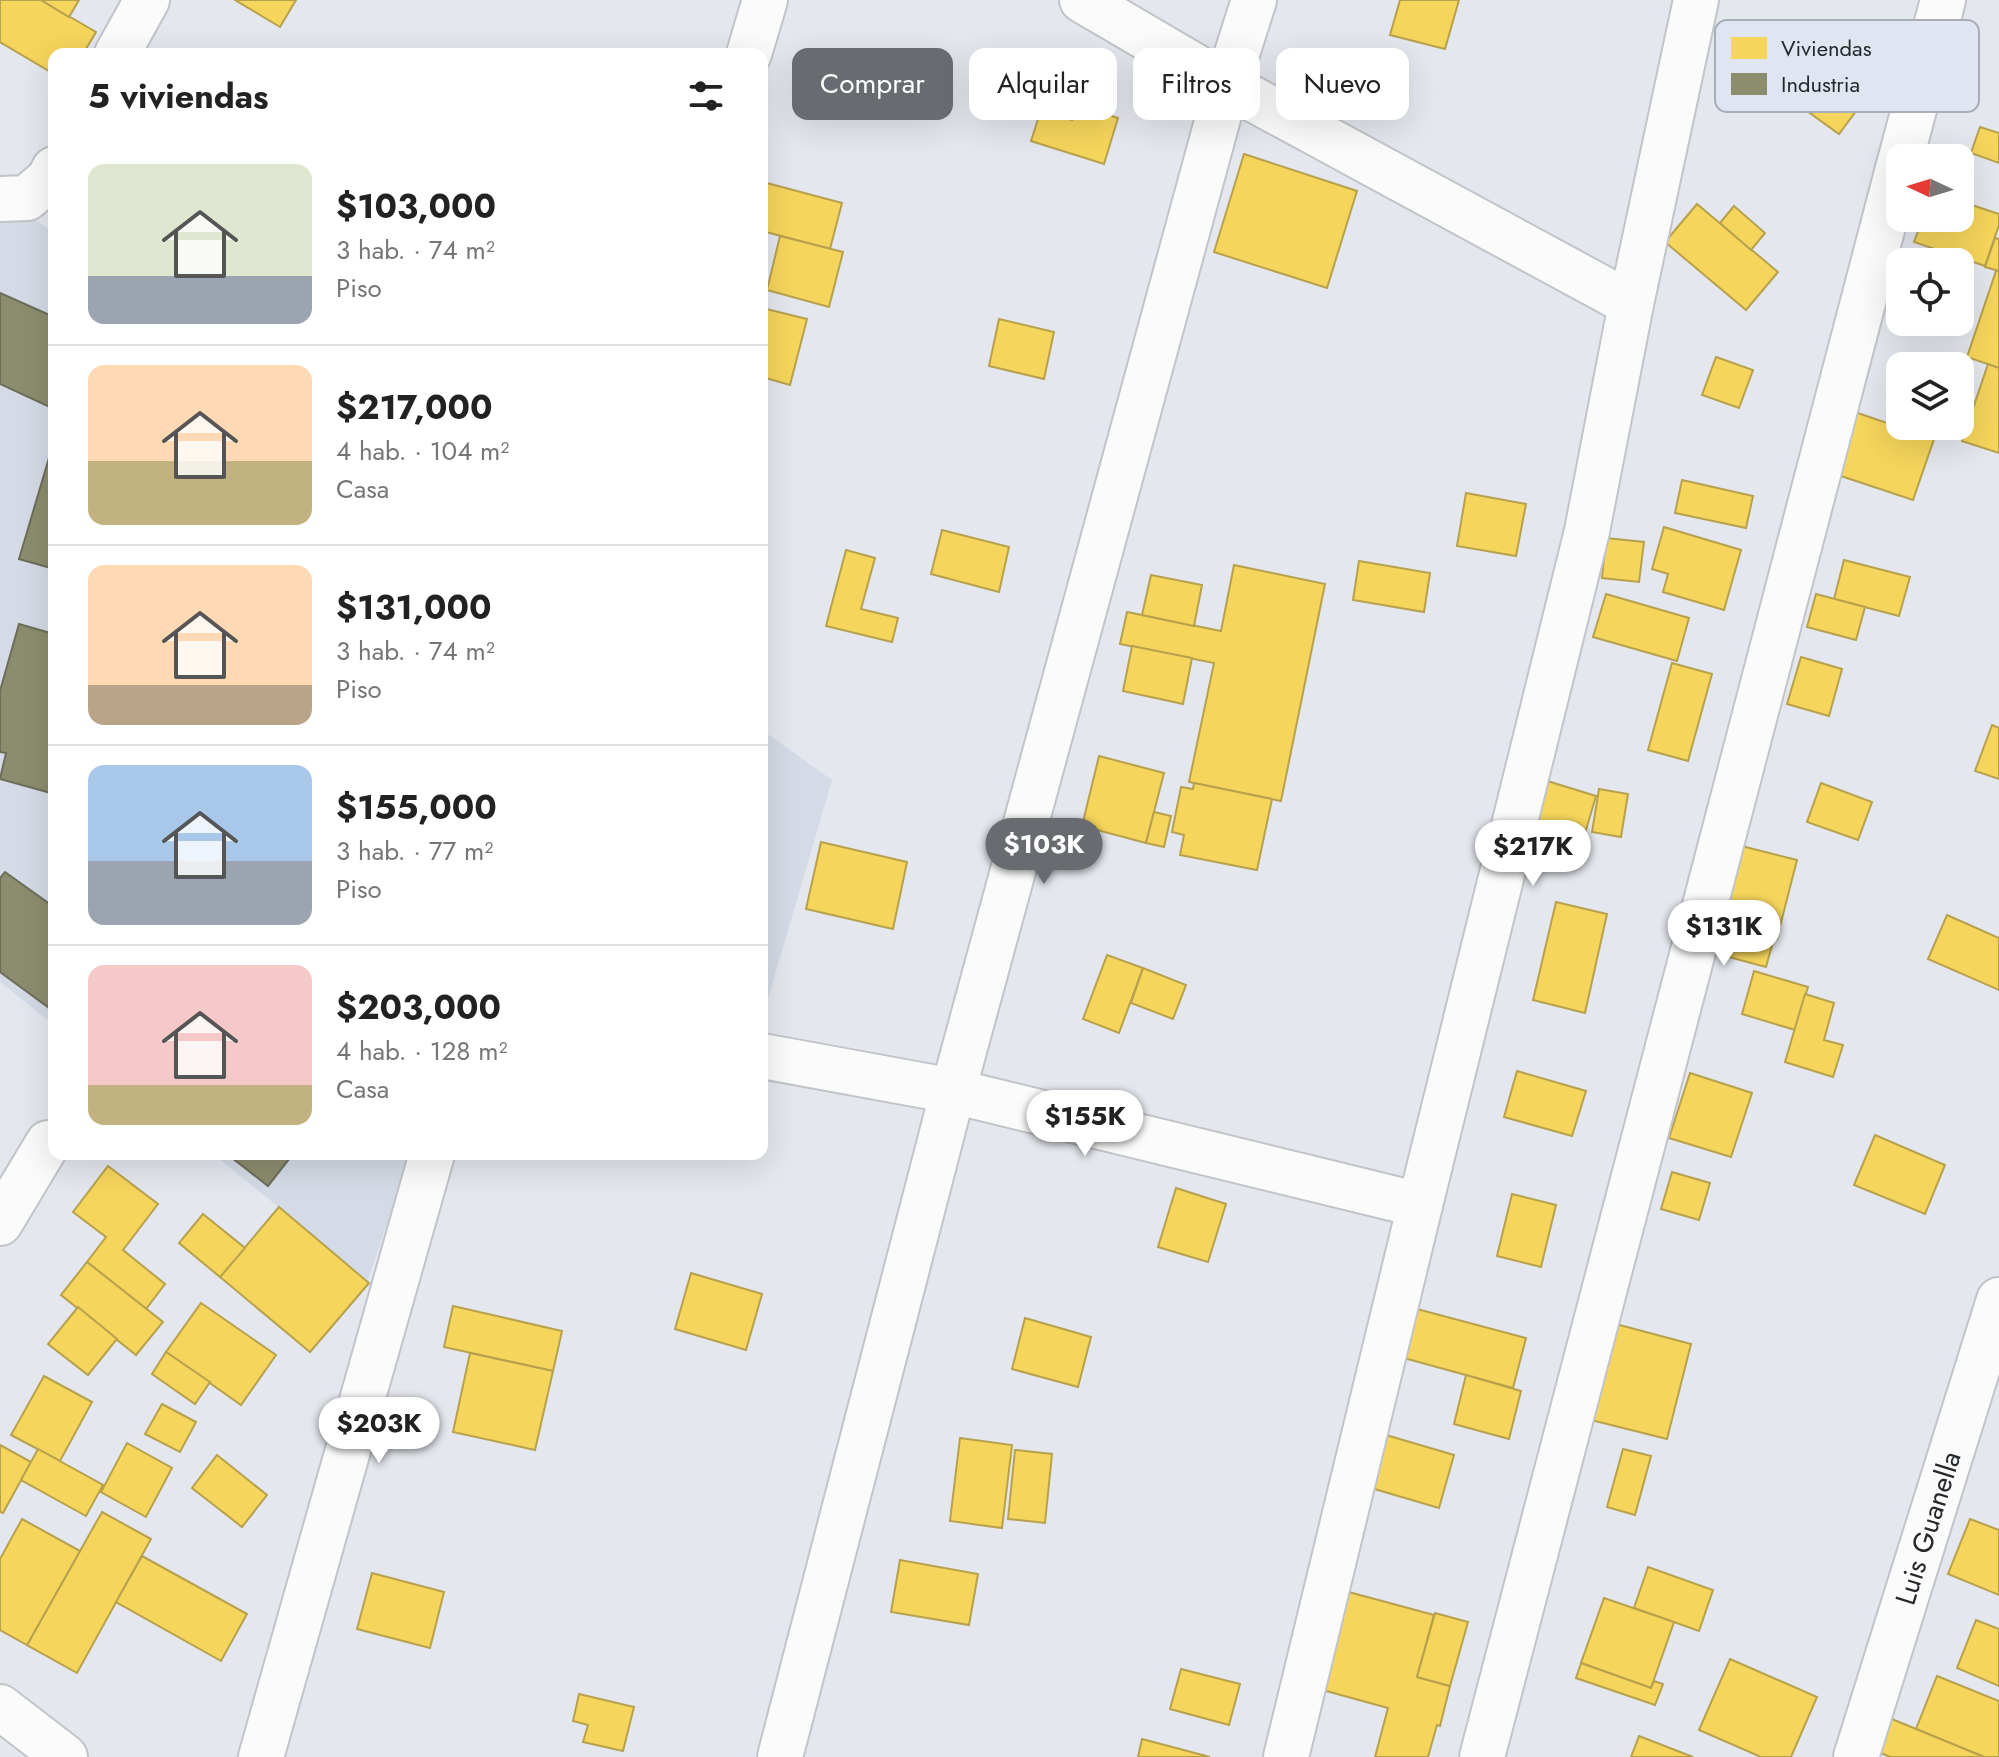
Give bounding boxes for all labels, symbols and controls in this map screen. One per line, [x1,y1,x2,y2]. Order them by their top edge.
legend [1715,20,1979,112]
text: Viviendas [1781,32,1872,64]
chip: Comprar [792,48,953,120]
chip: Alquilar [969,48,1117,120]
chip: Filtros [1133,48,1260,120]
chip: Nuevo [1276,48,1409,120]
text: Industria [1781,68,1860,100]
text: 5 viviendas [88,72,269,121]
icon: filters [684,74,728,118]
north arrow [1886,144,1974,232]
map controls [1886,144,1974,440]
text: $103,000 [336,182,496,231]
icon: home [152,196,248,292]
text: 3 hab. · 74 m² [336,231,495,269]
button: locate [1886,248,1974,336]
text: Piso [336,269,382,307]
button: layers [1886,352,1974,440]
text: $217,000 [336,383,492,432]
icon: home [152,397,248,493]
text: 4 hab. · 104 m² [336,432,509,470]
text: Casa [336,470,389,508]
text: $131,000 [336,583,491,632]
icon: home [152,597,248,693]
text: 3 hab. · 74 m² [336,632,495,670]
text: Piso [336,670,382,708]
text: $155,000 [336,783,497,832]
icon: home [152,797,248,893]
pin: $103K [988,818,1100,886]
pin: $217K [1477,820,1589,888]
text: $103K [1004,825,1084,863]
text: $217K [1493,827,1573,865]
text: 3 hab. · 77 m² [336,832,493,870]
text: Piso [336,870,382,908]
pin: $131K [1668,900,1780,968]
text: $131K [1686,907,1762,945]
text: $203,000 [336,983,501,1032]
icon: home [152,997,248,1093]
text: 4 hab. · 128 m² [336,1032,508,1070]
text: Casa [336,1070,389,1108]
pin: $155K [1029,1090,1141,1158]
text: $155K [1044,1097,1126,1135]
pin: $203K [323,1397,435,1465]
text: $203K [337,1404,421,1442]
street label: Luis Guanella [1885,1446,1971,1610]

